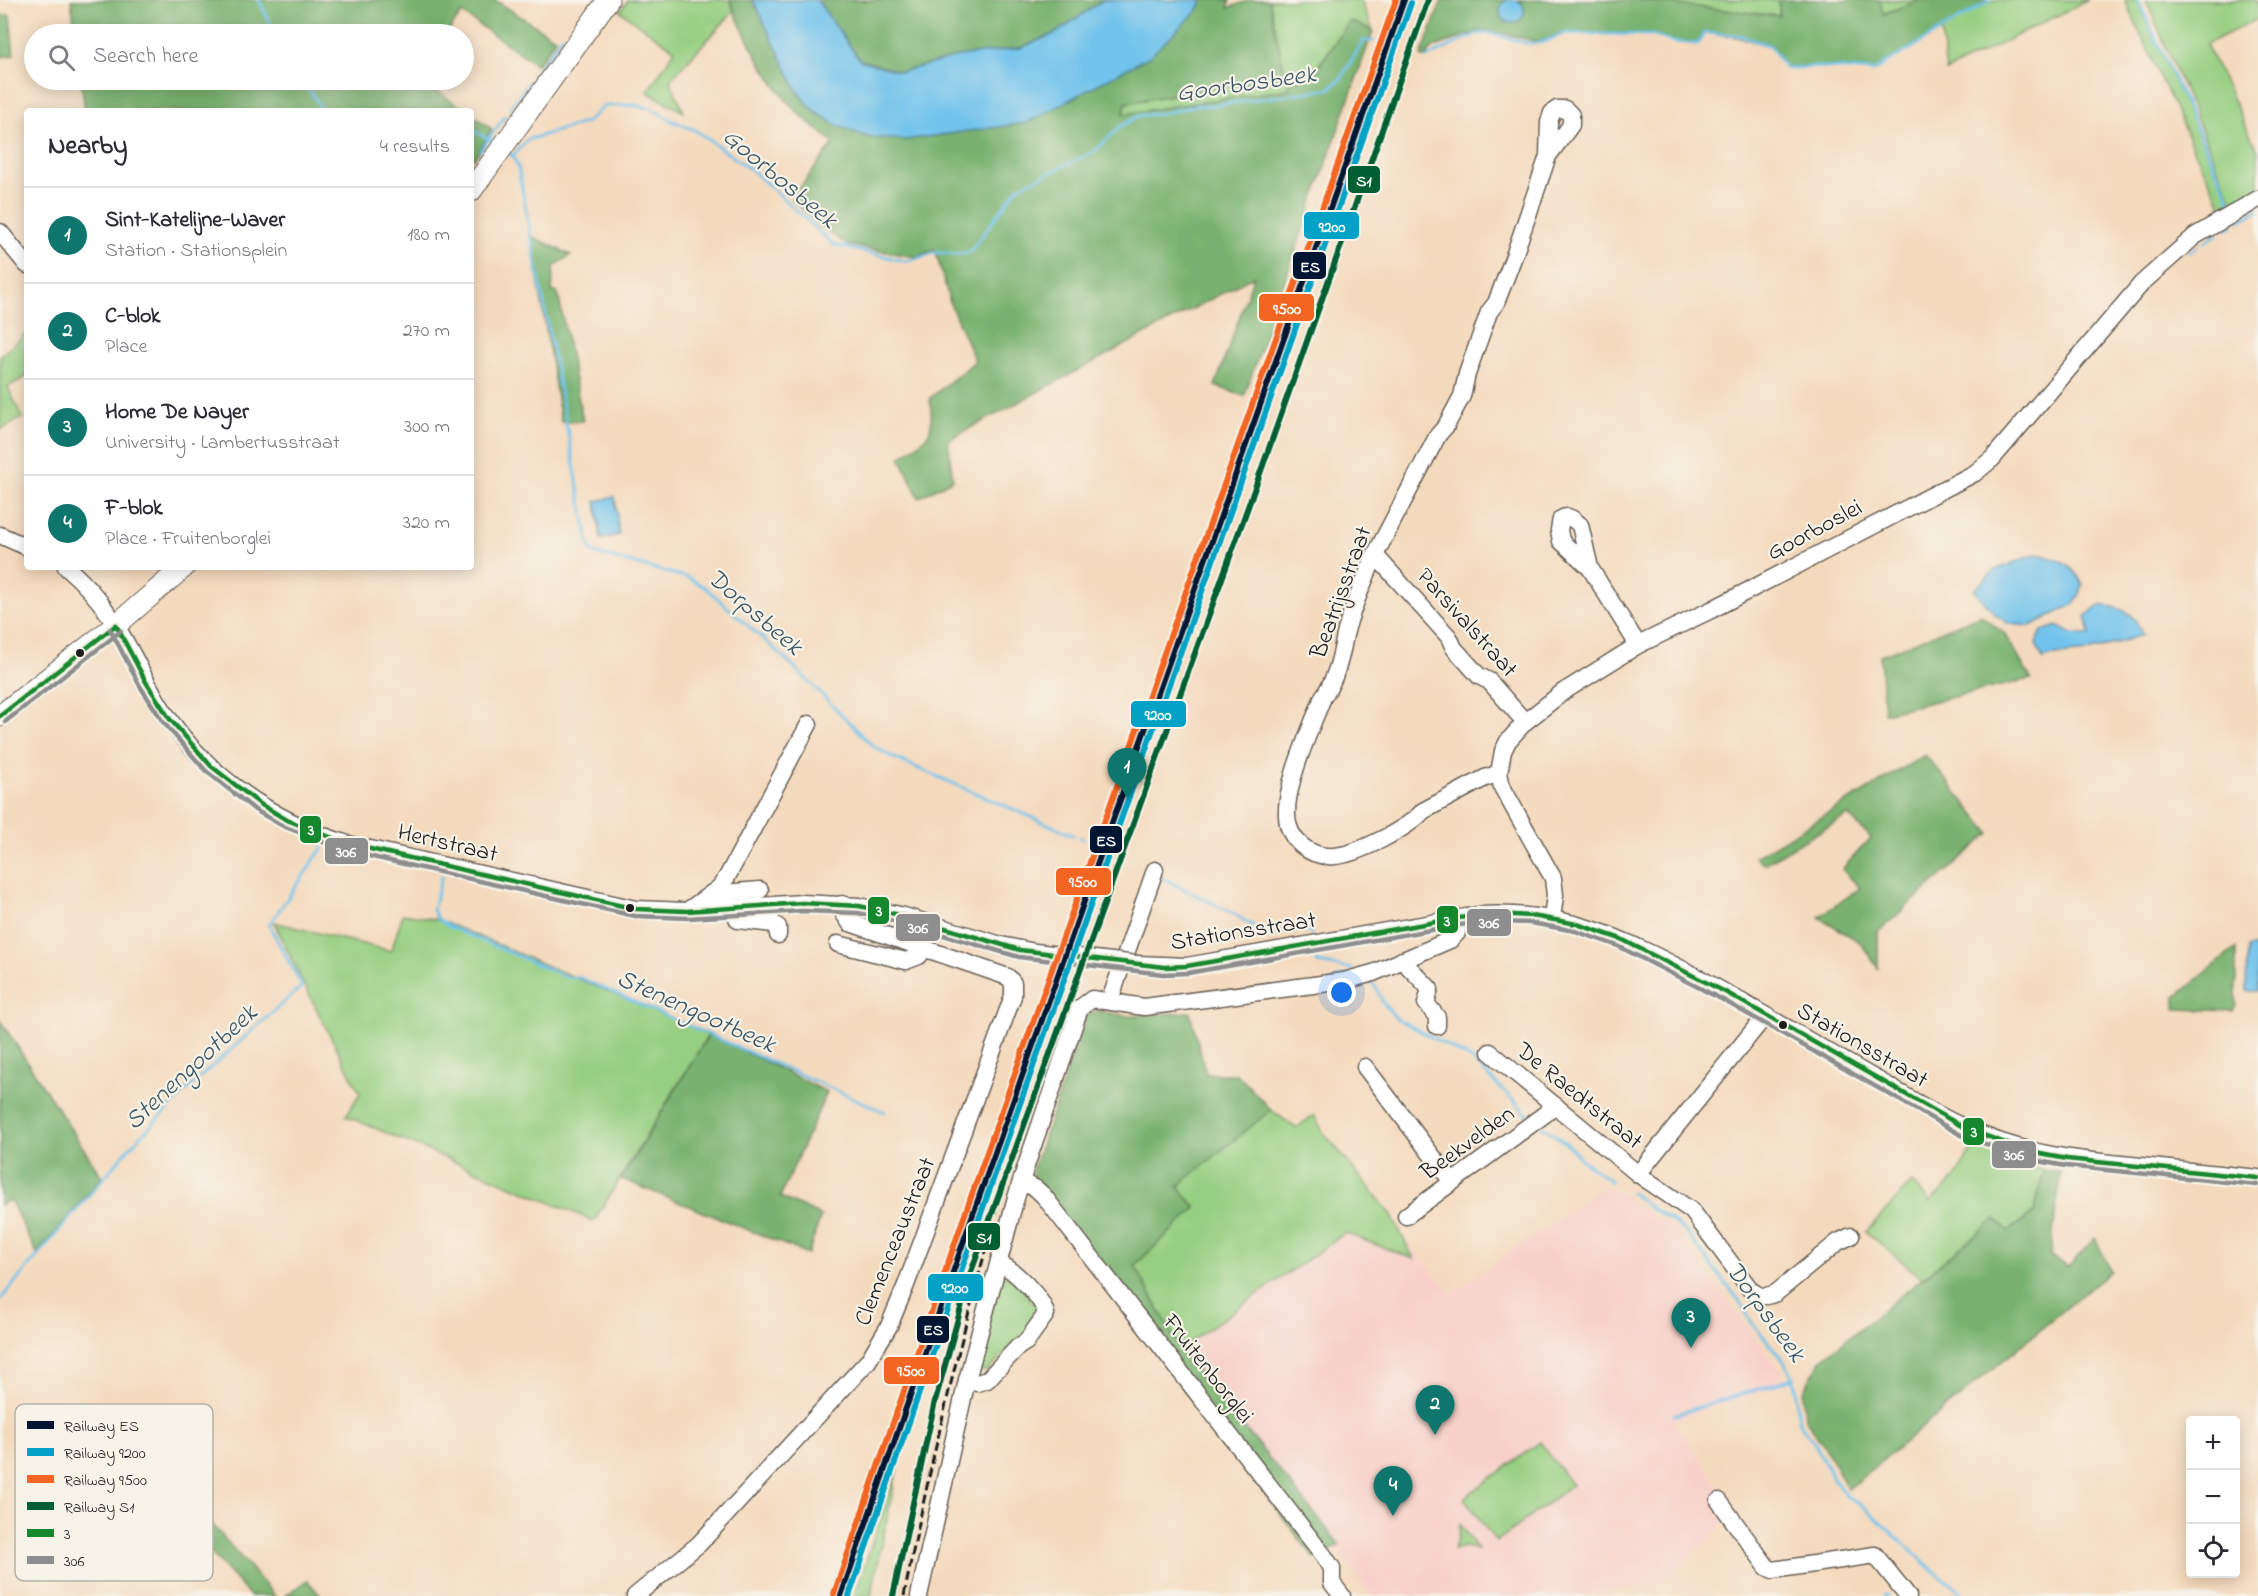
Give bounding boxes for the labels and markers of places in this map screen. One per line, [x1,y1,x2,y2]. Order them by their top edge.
unlabelled marker [74,647,86,659]
pin: 1 [1108,748,1146,798]
unlabelled marker [624,902,636,914]
unlabelled marker [1777,1019,1789,1031]
pin: 3 [1672,1298,1710,1348]
pin: 2 [1416,1386,1454,1435]
pin: 4 [1374,1466,1412,1516]

